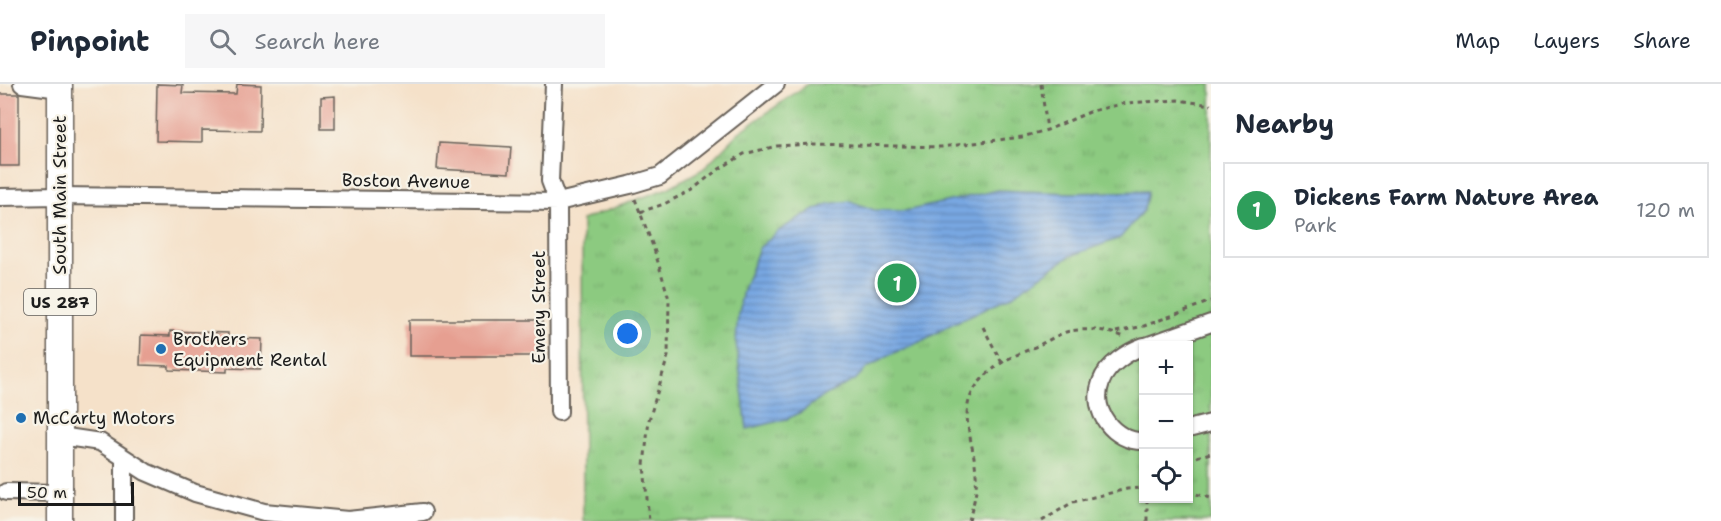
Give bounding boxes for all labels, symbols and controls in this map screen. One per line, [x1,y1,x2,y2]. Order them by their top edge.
search box [185,14,605,68]
text: Pinpoint [30,22,149,60]
icon: search [206,25,239,58]
text: Search here [254,27,380,56]
text: Map [1455,27,1500,55]
text: Layers [1533,27,1600,55]
text: Share [1633,27,1691,55]
text: Nearby [1235,106,1334,141]
street label: South Main Street [48,115,72,275]
street label: Boston Avenue [342,168,470,194]
text: Dickens Farm Nature Area [1294,183,1599,212]
text: 1 [1252,197,1261,223]
text: 120 m [1636,197,1695,223]
text: Park [1294,212,1337,238]
street label: Emery Street [527,250,551,364]
pin: 1 [878,260,916,306]
road number: US 287 [24,289,96,315]
your location [613,319,642,348]
place label: Brothers Equipment Rental [173,327,328,372]
map controls [1139,341,1193,503]
button: + [1139,341,1193,395]
marker: Brothers Equipment Rental [154,342,168,356]
button: − [1139,395,1193,449]
place label: McCarty Motors [33,406,175,430]
marker: McCarty Motors [14,411,28,425]
button: locate [1139,449,1193,503]
scale bar [18,479,134,506]
text: 50 m [27,482,67,503]

